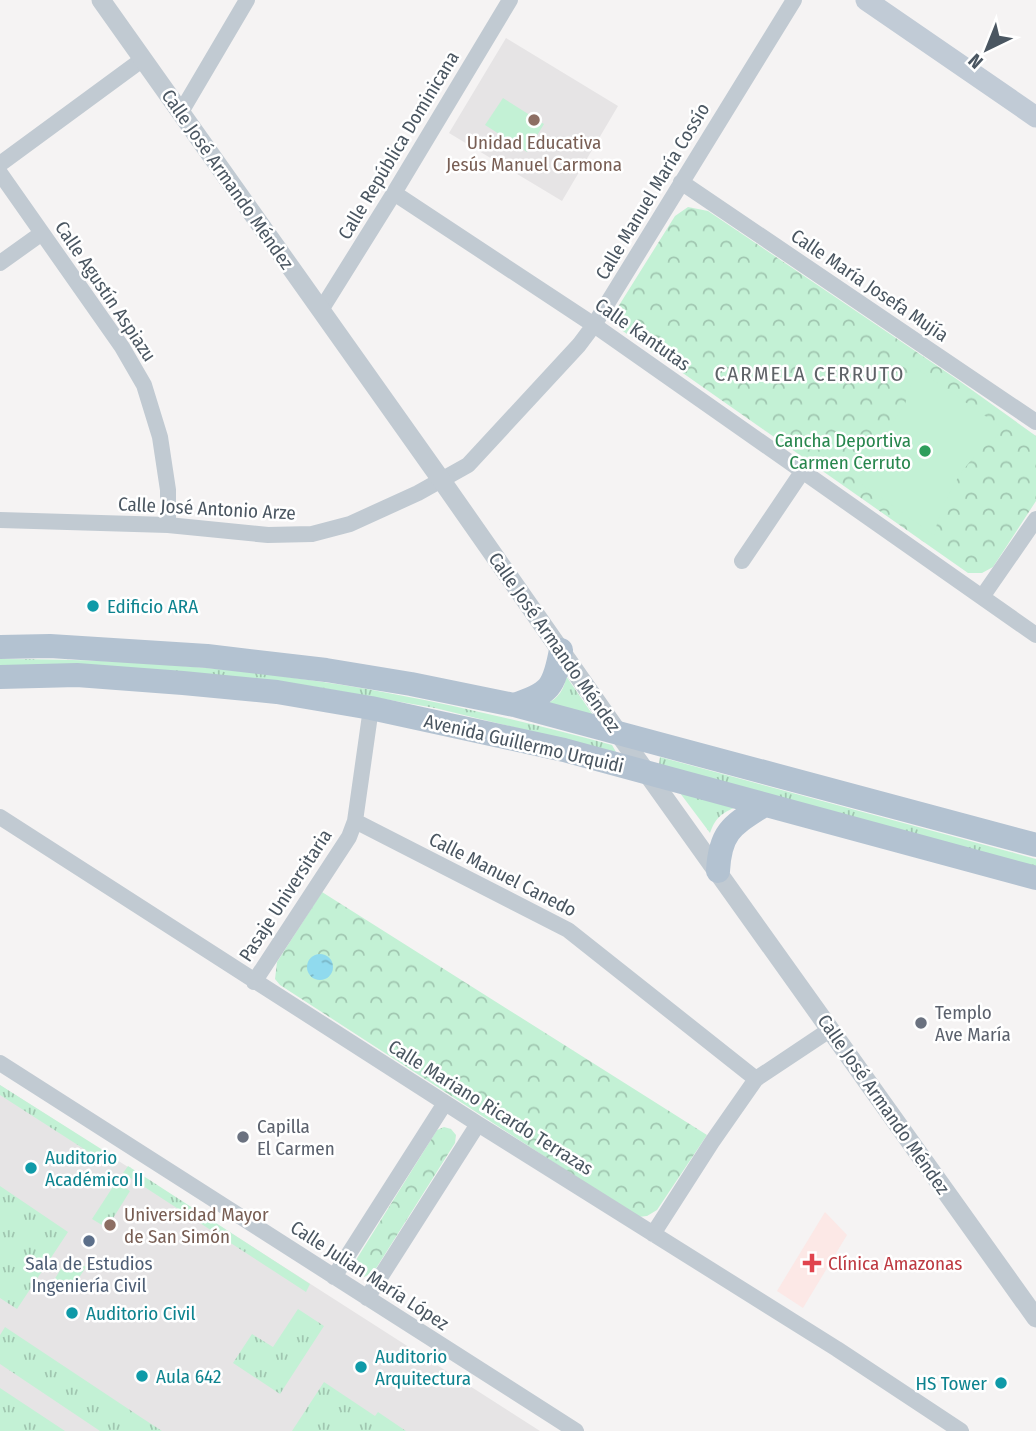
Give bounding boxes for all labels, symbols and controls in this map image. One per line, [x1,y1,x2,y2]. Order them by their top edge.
north arrow [952,14,1022,84]
street label: Calle República Dominicana [333,47,464,243]
text: N [964,49,988,73]
street label: Calle José Armando Méndez [157,85,299,274]
street label: Calle Manuel María Cossío [591,99,714,284]
marker: Unidad Educativa Jesús Manuel Carmona [526,112,542,128]
place label: Unidad Educativa Jesús Manuel Carmona [446,131,622,176]
street label: Calle Agustín Aspiazu [50,217,161,366]
street label: Calle María Josefa Mujía [787,224,953,347]
street label: Calle Kantutas [591,293,695,376]
district label: CARMELA CERRUTO [714,361,906,387]
place label: Cancha Deportiva Carmen Cerruto [775,429,911,474]
marker: Cancha Deportiva Carmen Cerruto [917,443,933,459]
street label: Calle José Antonio Arze [118,492,296,525]
street label: Calle José Armando Méndez [484,548,626,737]
place label: Edificio ARA [107,595,198,618]
marker: Edificio ARA [85,598,101,614]
street label: Avenida Guillermo Urquidi [422,709,626,778]
street label: Pasaje Universitaria [234,825,337,966]
street label: Calle Manuel Canedo [425,827,580,922]
place label: Templo Ave María [935,1001,1011,1046]
street label: Calle José Armando Méndez [813,1010,955,1199]
marker: Templo Ave María [913,1015,929,1031]
street label: Calle Mariano Ricardo Terrazas [384,1035,597,1180]
place label: Capilla El Carmen [257,1115,335,1160]
marker: Capilla El Carmen [235,1129,251,1145]
place label: Auditorio Académico II [45,1146,143,1191]
marker: Auditorio Académico II [23,1160,39,1176]
place label: Universidad Mayor de San Simón [124,1203,269,1248]
street label: Calle Julian María López [286,1216,454,1335]
marker: Universidad Mayor de San Simón [102,1217,118,1233]
marker: Sala de Estudios Ingeniería Civil [81,1233,97,1249]
place label: Sala de Estudios Ingeniería Civil [25,1252,153,1297]
place label: Clínica Amazonas [828,1252,962,1275]
marker: Clínica Amazonas [802,1253,822,1273]
place label: Auditorio Civil [86,1302,195,1325]
marker: Auditorio Civil [64,1305,80,1321]
place label: Auditorio Arquitectura [375,1345,471,1390]
marker: Auditorio Arquitectura [353,1359,369,1375]
place label: Aula 642 [156,1365,221,1388]
marker: Aula 642 [134,1368,150,1384]
place label: HS Tower [915,1372,987,1395]
marker: HS Tower [993,1375,1009,1391]

